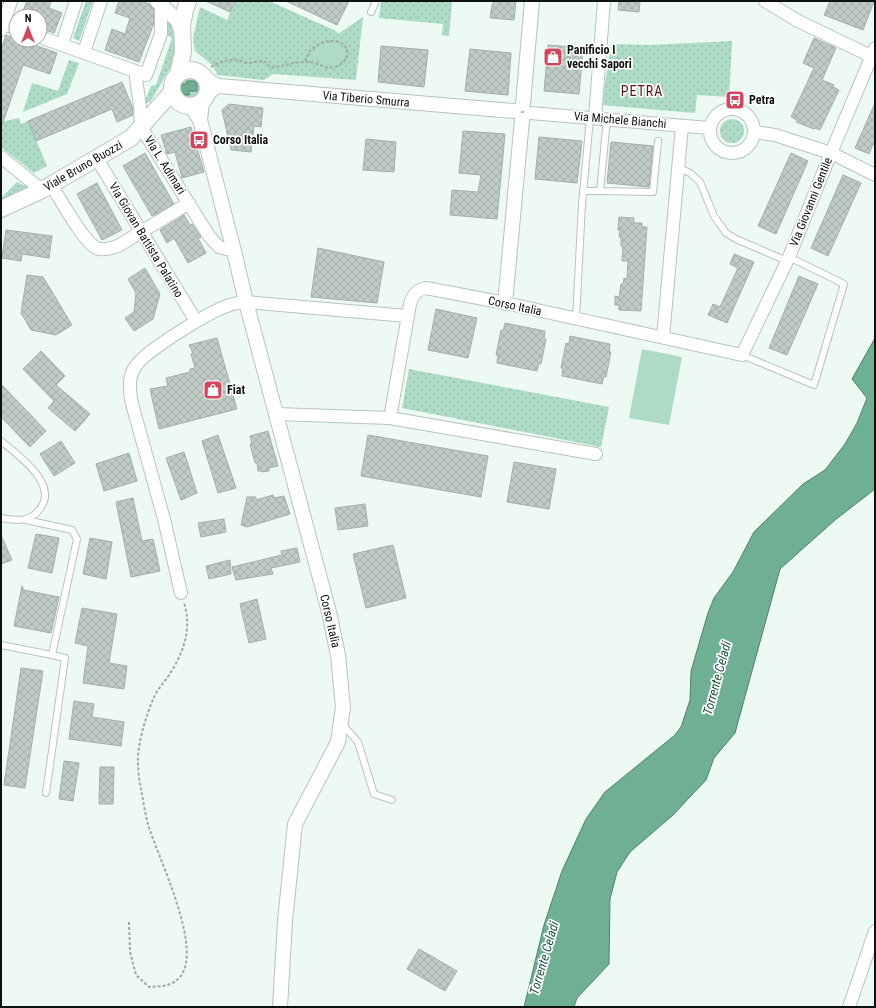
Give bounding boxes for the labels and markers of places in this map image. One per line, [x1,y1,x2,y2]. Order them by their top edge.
place label: Panificio I vecchi Sapori [567,43,632,71]
shop icon: Panificio I vecchi Sapori [542,46,564,68]
bus stop icon: Petra [724,89,746,111]
place label: Petra [749,93,775,107]
bus stop icon: Corso Italia [188,129,210,151]
place label: Corso Italia [213,133,269,147]
shop icon: Fiat [202,379,224,401]
place label: Fiat [227,383,245,397]

